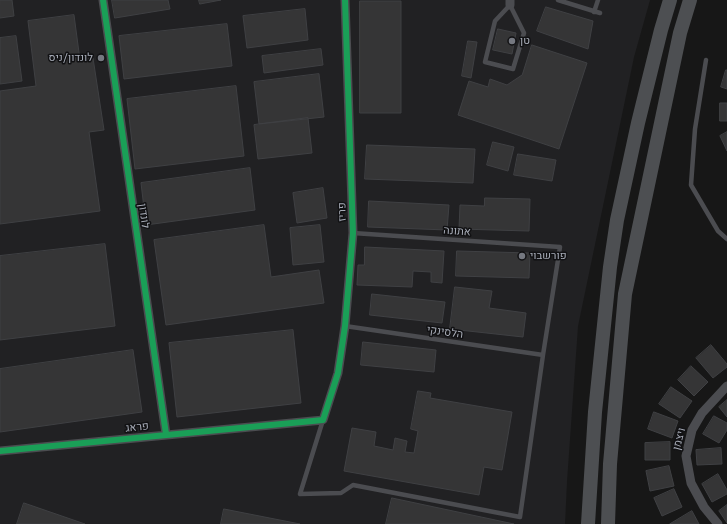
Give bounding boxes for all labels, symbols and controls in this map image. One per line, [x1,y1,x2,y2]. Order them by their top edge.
place label: טן [520,34,530,48]
marker: טן [507,36,517,46]
place label: לונדון/ניס [48,51,93,65]
marker: לונדון/ניס [96,53,106,63]
street label: פריז [335,202,349,222]
street label: לונדון [136,203,152,229]
street label: אתונה [443,223,471,239]
place label: פורשבוי [530,249,567,263]
marker: פורשבוי [517,251,527,261]
street label: הלסינקי [426,323,464,341]
street label: פראג [125,419,149,435]
street label: ויצמן [670,426,688,452]

